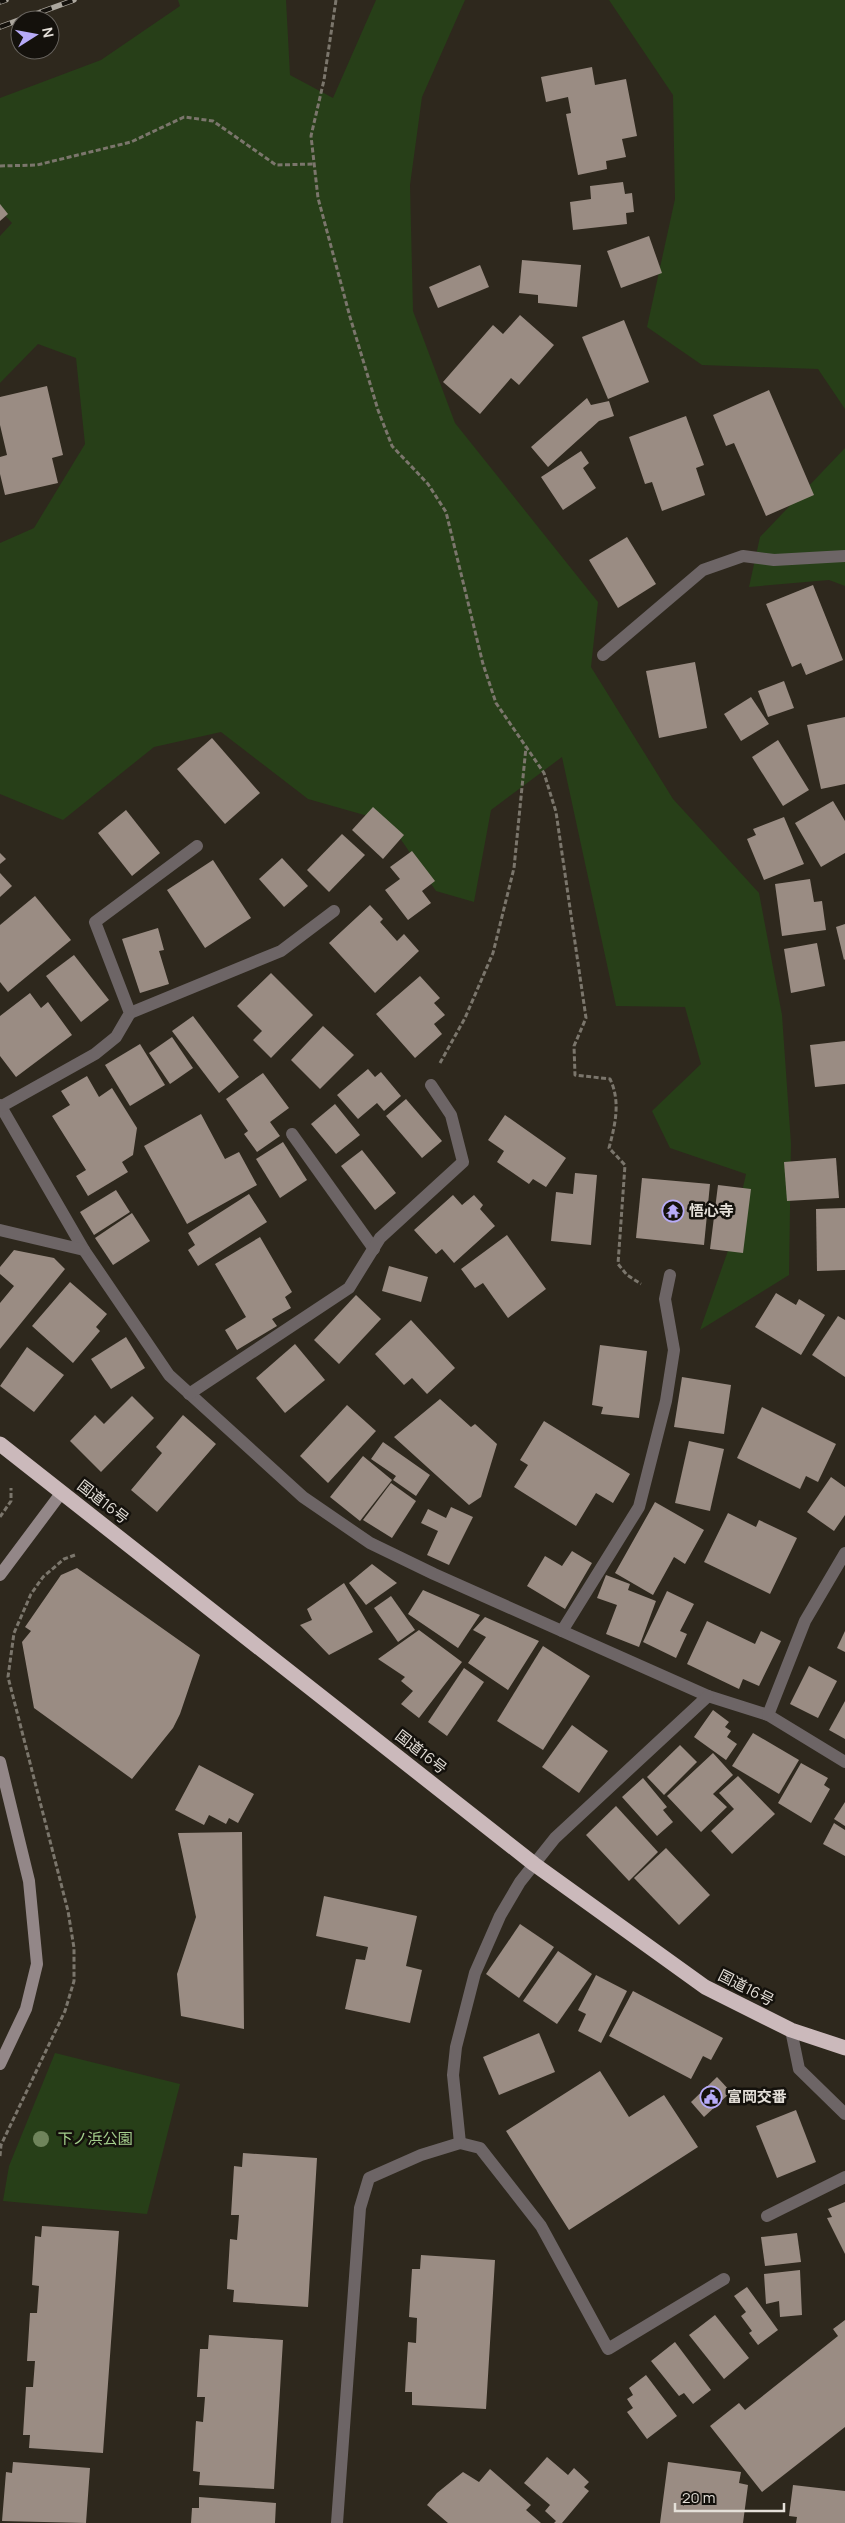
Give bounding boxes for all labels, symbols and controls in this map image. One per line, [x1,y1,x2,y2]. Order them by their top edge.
north arrow [10,10,60,60]
text: N [38,26,59,39]
temple icon: 悟心寺 [661,1199,685,1223]
place label: 悟心寺 [689,1200,734,1221]
street label: 国道16号 [73,1475,133,1528]
street label: 国道16号 [391,1725,451,1778]
street label: 国道16号 [715,1965,778,2011]
public building icon: 富岡交番 [699,2085,723,2109]
place label: 富岡交番 [727,2086,787,2107]
park label: 下ノ浜公園 [57,2128,133,2149]
scale bar [675,2480,784,2512]
text: 20 m [682,2487,715,2508]

